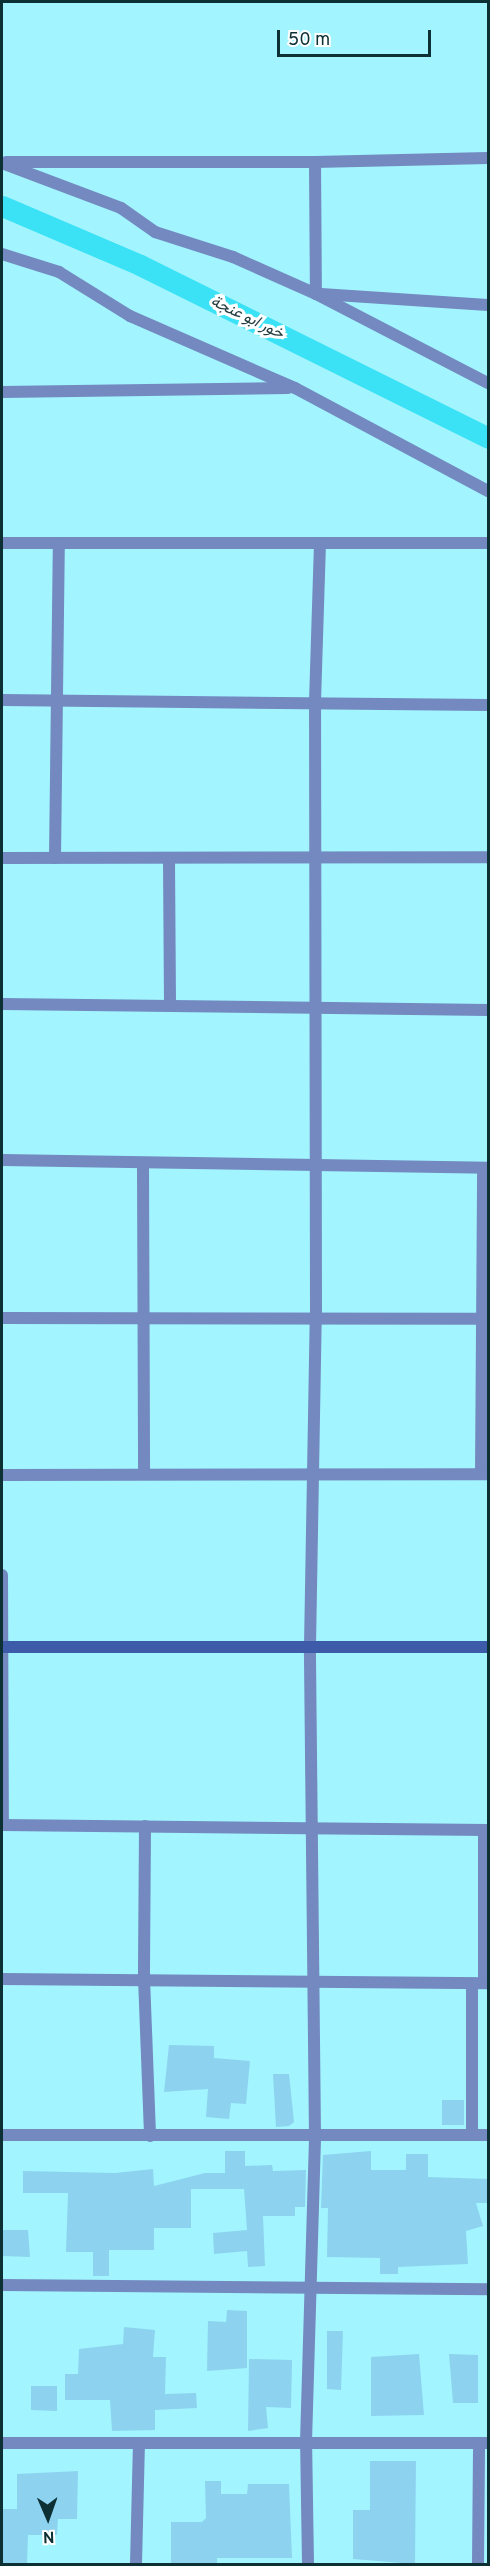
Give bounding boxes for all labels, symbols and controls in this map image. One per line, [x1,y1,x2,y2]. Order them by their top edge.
scale bar [280,18,434,56]
text: 50 m [288,29,330,52]
water label: خور ابو عنجة [207,292,287,344]
north arrow [18,2488,78,2548]
text: N [43,2526,55,2546]

